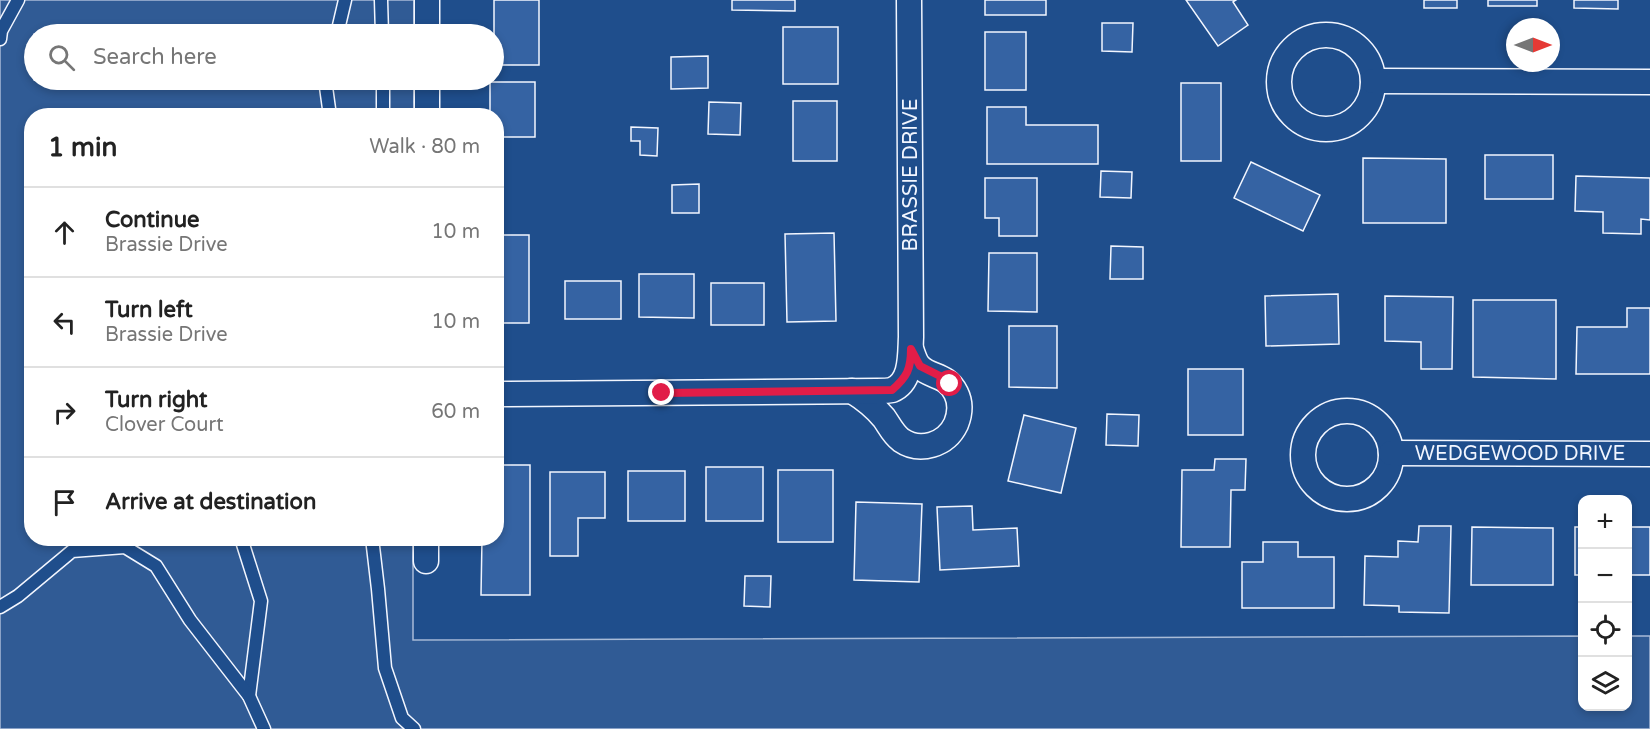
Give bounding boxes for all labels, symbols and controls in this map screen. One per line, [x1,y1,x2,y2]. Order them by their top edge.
north arrow [1506,18,1560,72]
search box [24,24,504,90]
icon: search [45,41,78,74]
text: Search here [93,44,217,70]
street label: BRASSIE DRIVE [899,99,923,251]
text: 1 min [48,132,117,163]
text: Walk · 80 m [369,135,480,159]
text: Continue [105,207,200,233]
icon: ahead [48,216,81,249]
text: 10 m [431,220,480,244]
text: Brassie Drive [105,233,228,257]
text: Turn left [105,297,193,323]
icon: left [48,306,81,339]
text: 10 m [431,310,480,334]
text: Brassie Drive [105,323,228,347]
route start [936,370,962,396]
route end [648,379,674,405]
text: Turn right [105,387,207,413]
icon: right [48,396,81,429]
text: 60 m [431,400,480,424]
text: Clover Court [105,413,224,437]
street label: WEDGEWOOD DRIVE [1415,442,1625,466]
icon: arrive [48,486,81,519]
text: Arrive at destination [105,489,316,515]
map controls [1578,495,1632,711]
button: + [1578,495,1632,549]
button: − [1578,549,1632,603]
button: locate [1578,603,1632,657]
button: layers [1578,657,1632,711]

